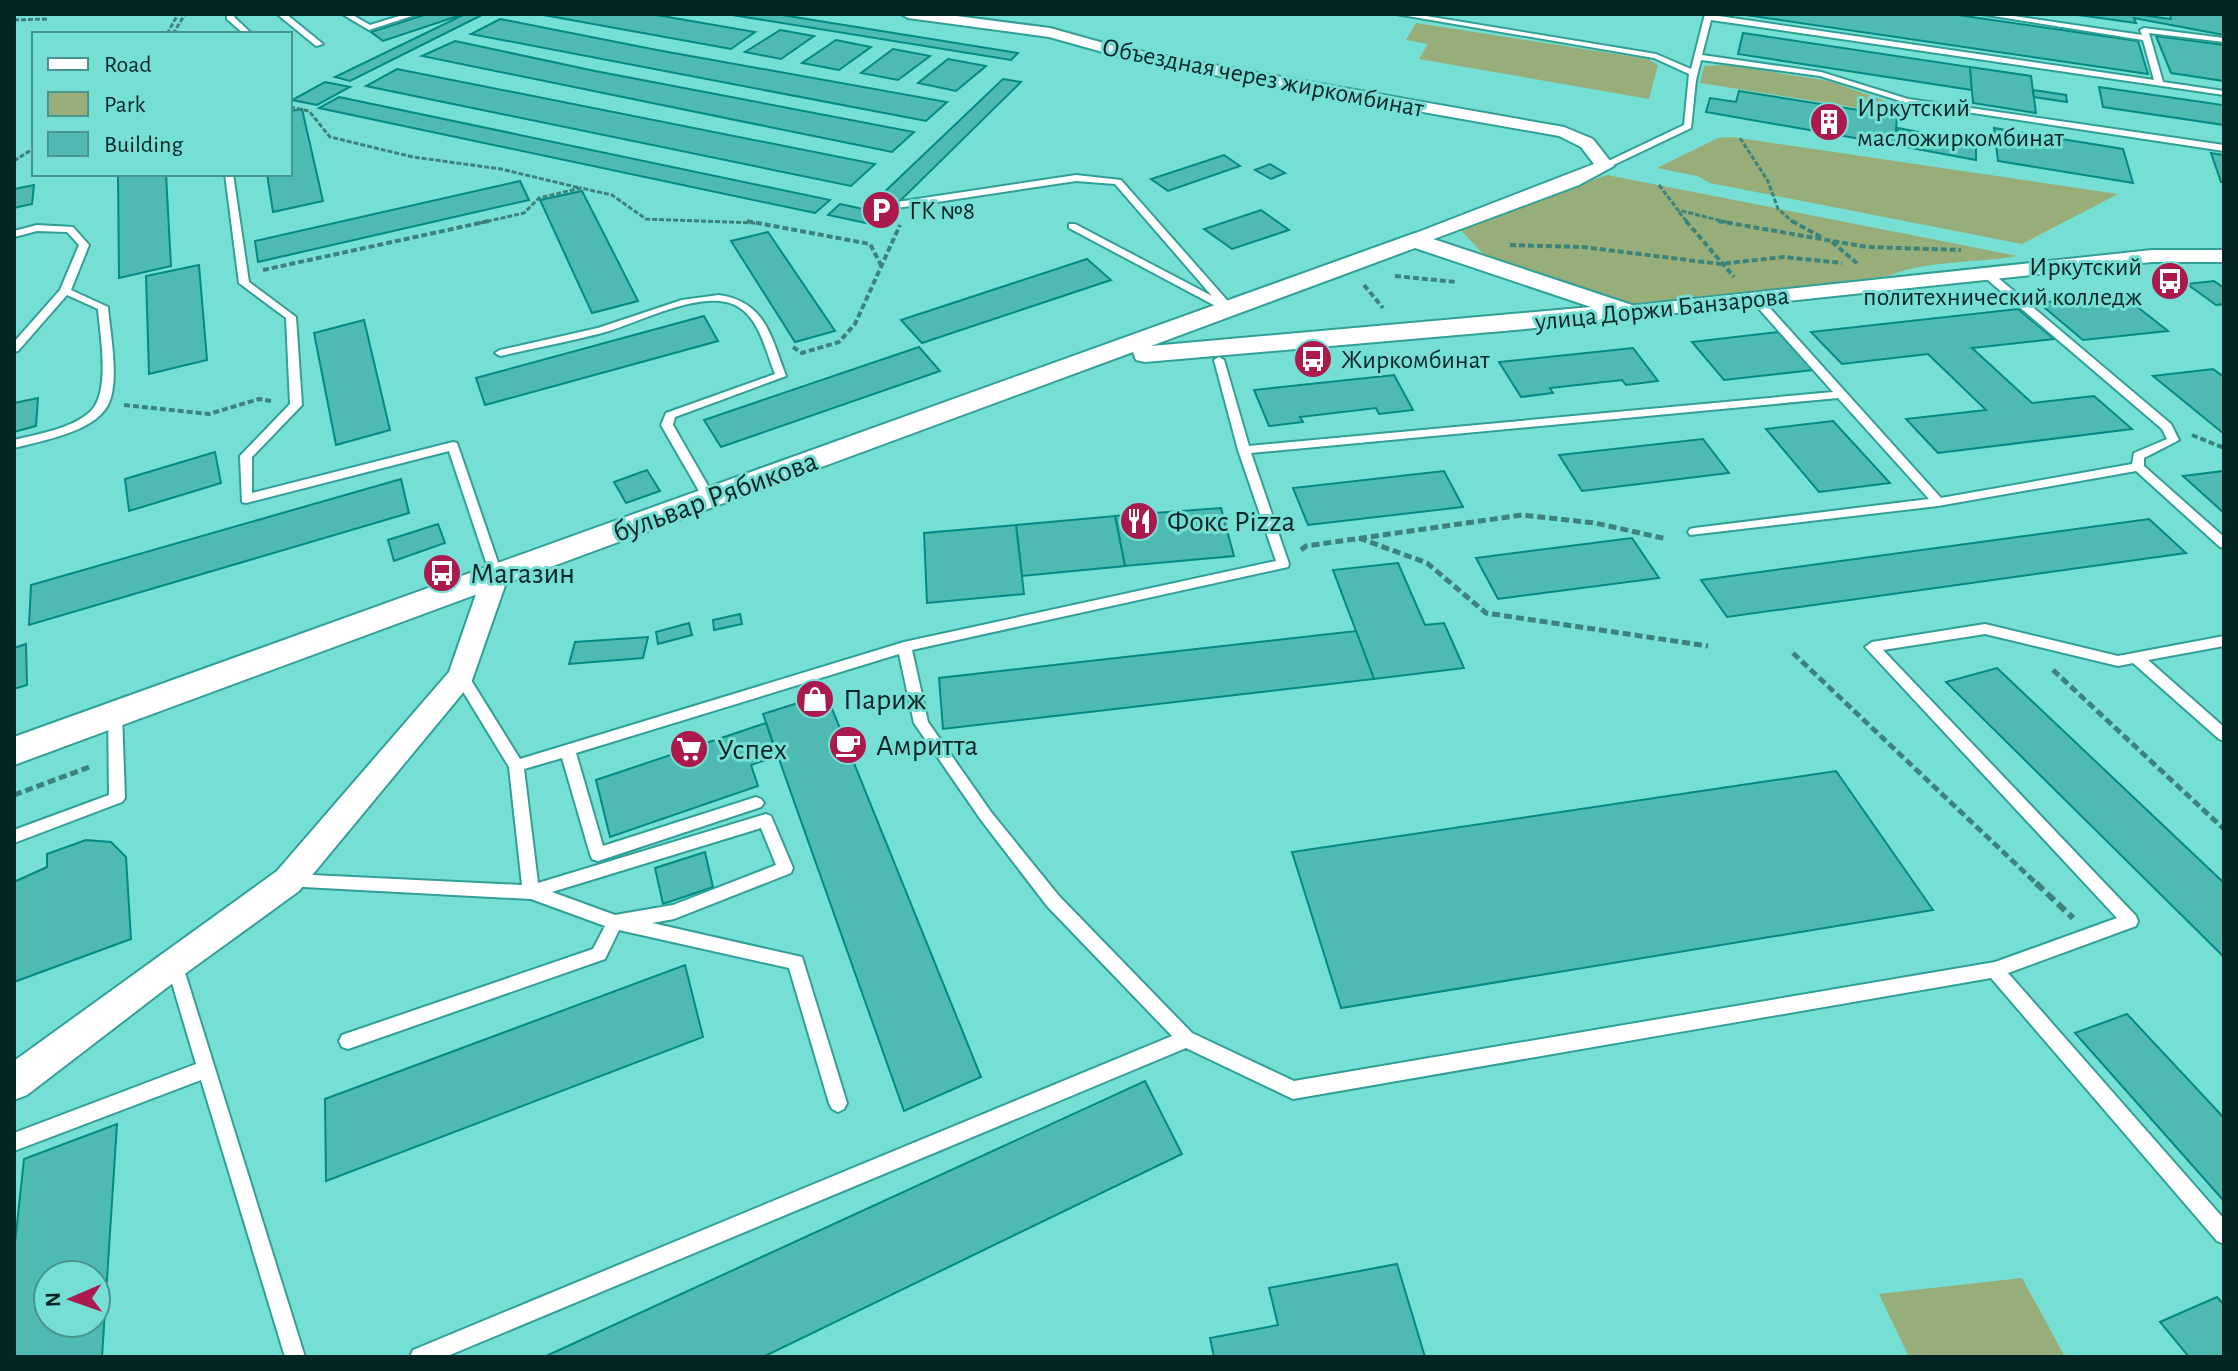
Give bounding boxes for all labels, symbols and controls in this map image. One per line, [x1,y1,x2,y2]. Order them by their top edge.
legend [32,32,292,176]
street label: Объездная через жиркомбинат [1100,34,1427,122]
text: Road [104,53,152,77]
text: Park [104,93,145,117]
place label: Иркутский масложиркомбинат [1857,95,2064,151]
building icon: Иркутский масложиркомбинат [1808,101,1850,143]
text: Building [104,133,183,157]
parking icon: ГК №8 [860,189,902,231]
place label: ГК №8 [909,198,975,224]
place label: Иркутский политехнический колледж [1863,254,2142,310]
bus stop icon: Иркутский политехнический колледж [2149,260,2191,302]
street label: улица Доржи Банзарова [1533,283,1791,335]
bus stop icon: Жиркомбинат [1292,338,1334,380]
place label: Жиркомбинат [1341,347,1490,373]
street label: бульвар Рябикова [609,446,822,548]
restaurant icon: Фокс Pizza [1118,500,1160,542]
place label: Фокс Pizza [1167,507,1295,537]
bus stop icon: Магазин [421,552,463,594]
place label: Магазин [470,559,575,589]
shop icon: Париж [794,678,836,720]
place label: Париж [843,685,926,715]
cafe icon: Амритта [827,724,869,766]
supermarket icon: Успех [668,728,710,770]
place label: Амритта [876,731,978,761]
place label: Успех [717,735,787,765]
north arrow [32,1259,112,1339]
text: N [42,1292,64,1308]

